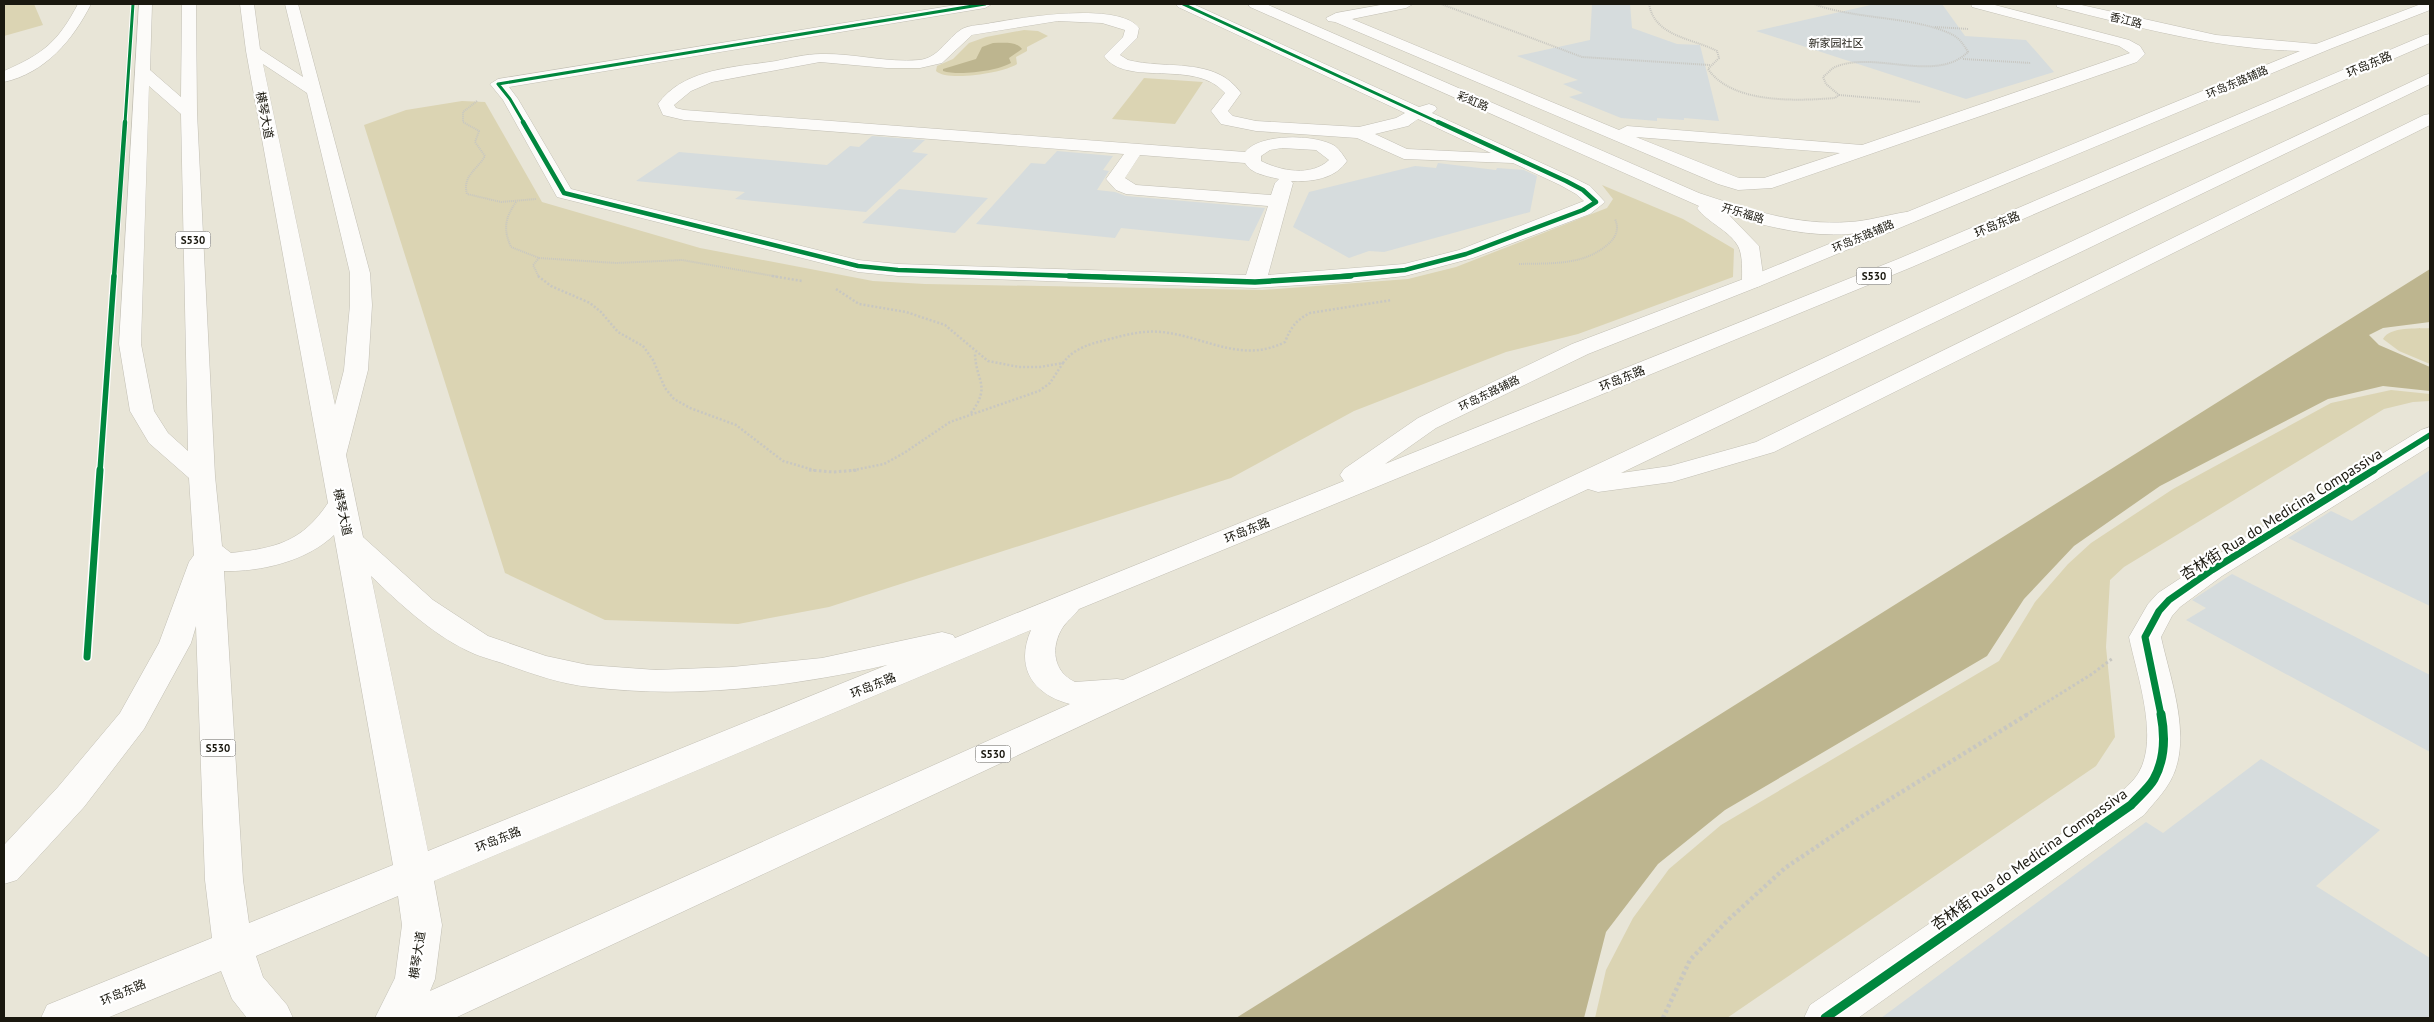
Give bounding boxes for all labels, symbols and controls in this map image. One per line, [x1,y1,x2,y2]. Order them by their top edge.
street label: 香江路 [2108,9,2144,31]
district label: 新家园社区 [1809,36,1864,50]
street label: 环岛东路 [2344,48,2394,80]
street label: 环岛东路辅路 [2204,63,2270,101]
street label: 彩虹路 [1455,88,1491,114]
street label: 横琴大道 [253,90,277,140]
street label: 开乐福路 [1720,200,1766,226]
street label: 环岛东路 [1972,208,2022,240]
street label: 环岛东路辅路 [1830,217,1896,255]
road number: S530 [176,232,210,248]
road number: S530 [1856,268,1892,284]
street label: 环岛东路 [1597,362,1647,394]
street label: 环岛东路辅路 [1456,372,1522,414]
street label: 杏林街 Rua do Medicina Compassiva [2176,444,2386,584]
street label: 横琴大道 [331,487,355,537]
street label: 环岛东路 [1222,514,1272,546]
street label: 环岛东路 [848,669,898,701]
road number: S530 [200,740,236,756]
road number: S530 [976,746,1010,762]
street label: 杏林街 Rua do Medicina Compassiva [1927,784,2131,934]
street label: 环岛东路 [473,823,523,855]
street label: 横琴大道 [406,930,428,980]
street label: 环岛东路 [98,976,148,1008]

